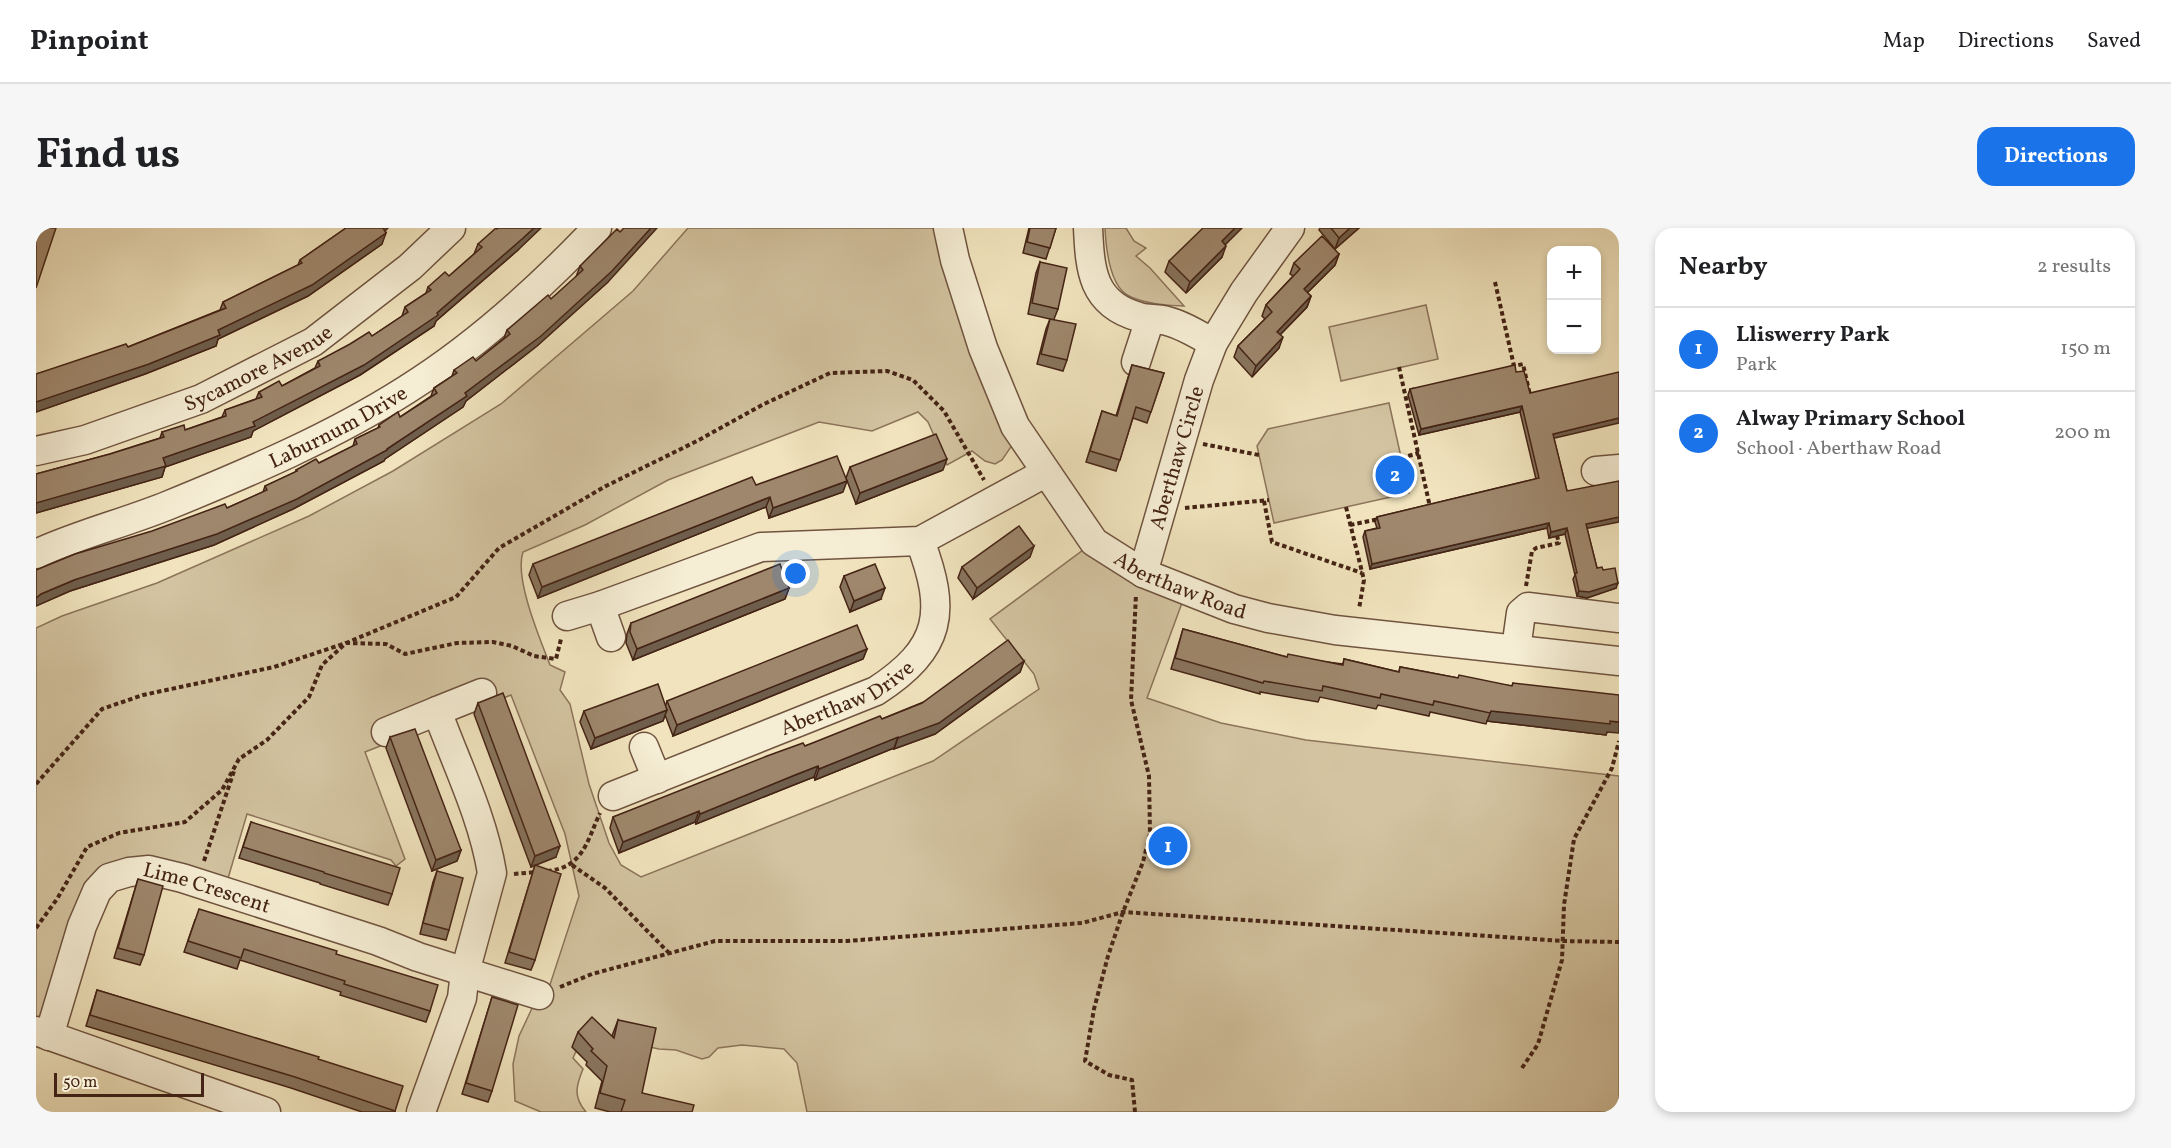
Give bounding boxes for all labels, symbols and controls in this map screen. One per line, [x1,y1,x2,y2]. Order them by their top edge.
text: Pinpoint [30,22,148,61]
text: Map [1883,27,1925,56]
text: Directions [1958,27,2054,56]
text: Saved [2087,27,2141,56]
text: Find us [36,127,180,186]
button: Directions [1977,127,2135,186]
map controls [1547,246,1601,354]
button: + [1547,246,1601,300]
text: Nearby [1679,249,1768,285]
text: 2 results [2037,253,2111,281]
button: − [1547,300,1601,354]
street label: Sycamore Avenue [180,319,340,420]
text: Lliswerry Park [1736,320,1889,351]
text: 1 [1694,335,1703,363]
text: 150 m [2060,335,2111,363]
text: Park [1736,351,1777,379]
street label: Laburnum Drive [265,380,414,477]
street label: Aberthaw Circle [1143,383,1213,534]
text: Alway Primary School [1736,404,1965,435]
text: 2 [1693,419,1704,447]
text: 200 m [2054,419,2111,447]
text: School · Aberthaw Road [1736,435,1942,463]
pin: 2 [1376,452,1414,498]
street label: Aberthaw Road [1108,545,1249,628]
your location [781,559,810,588]
street label: Aberthaw Drive [776,654,921,744]
pin: 1 [1148,824,1188,868]
street label: Lime Crescent [140,856,274,921]
scale bar [54,1070,204,1098]
text: 50 m [63,1072,97,1094]

